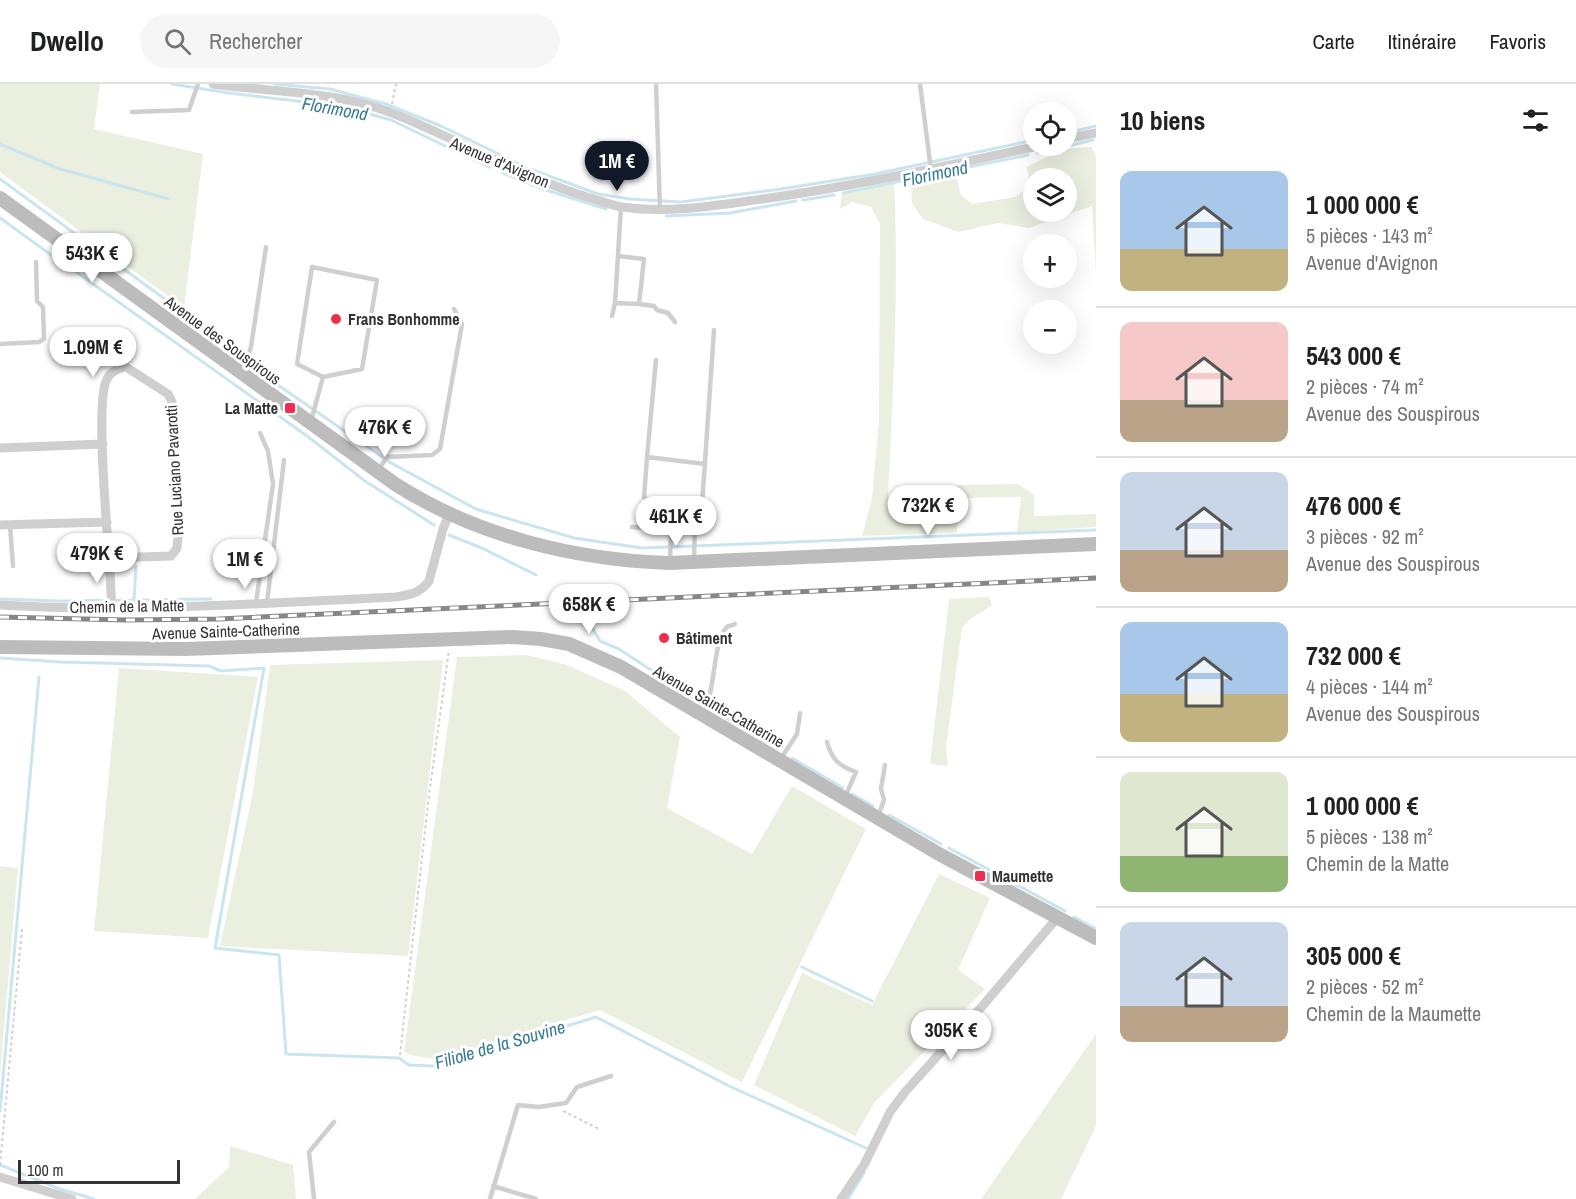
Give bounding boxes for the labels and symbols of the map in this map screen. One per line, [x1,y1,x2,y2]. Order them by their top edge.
water label: Florimond [300,90,371,127]
street label: Avenue d'Avignon [446,131,553,193]
pin: 1M € [581,141,653,192]
water label: Florimond [900,154,971,193]
pin: 543K € [43,233,141,284]
street label: Avenue des Souspirous [159,290,286,390]
place label: Frans Bonhomme [348,308,460,330]
marker: Frans Bonhomme [329,312,343,326]
pin: 1.09M € [38,327,148,378]
place label: La Matte [225,397,278,419]
marker: La Matte [283,401,297,415]
street label: Rue Luciano Pavarotti [160,404,188,536]
pin: 476K € [336,407,434,458]
pin: 732K € [879,485,977,536]
pin: 461K € [627,496,725,547]
pin: 479K € [48,533,146,584]
pin: 1M € [209,539,281,590]
pin: 658K € [540,584,638,635]
street label: Chemin de la Matte [70,594,184,618]
street label: Avenue Sainte-Catherine [151,617,300,645]
place label: Bâtiment [676,627,733,649]
marker: Bâtiment [657,631,671,645]
street label: Avenue Sainte-Catherine [649,659,789,752]
place label: Maumette [992,865,1053,887]
marker: Maumette [973,869,987,883]
pin: 305K € [902,1010,1000,1061]
water label: Filiole de la Souvine [432,1014,568,1075]
scale bar [18,1157,180,1184]

